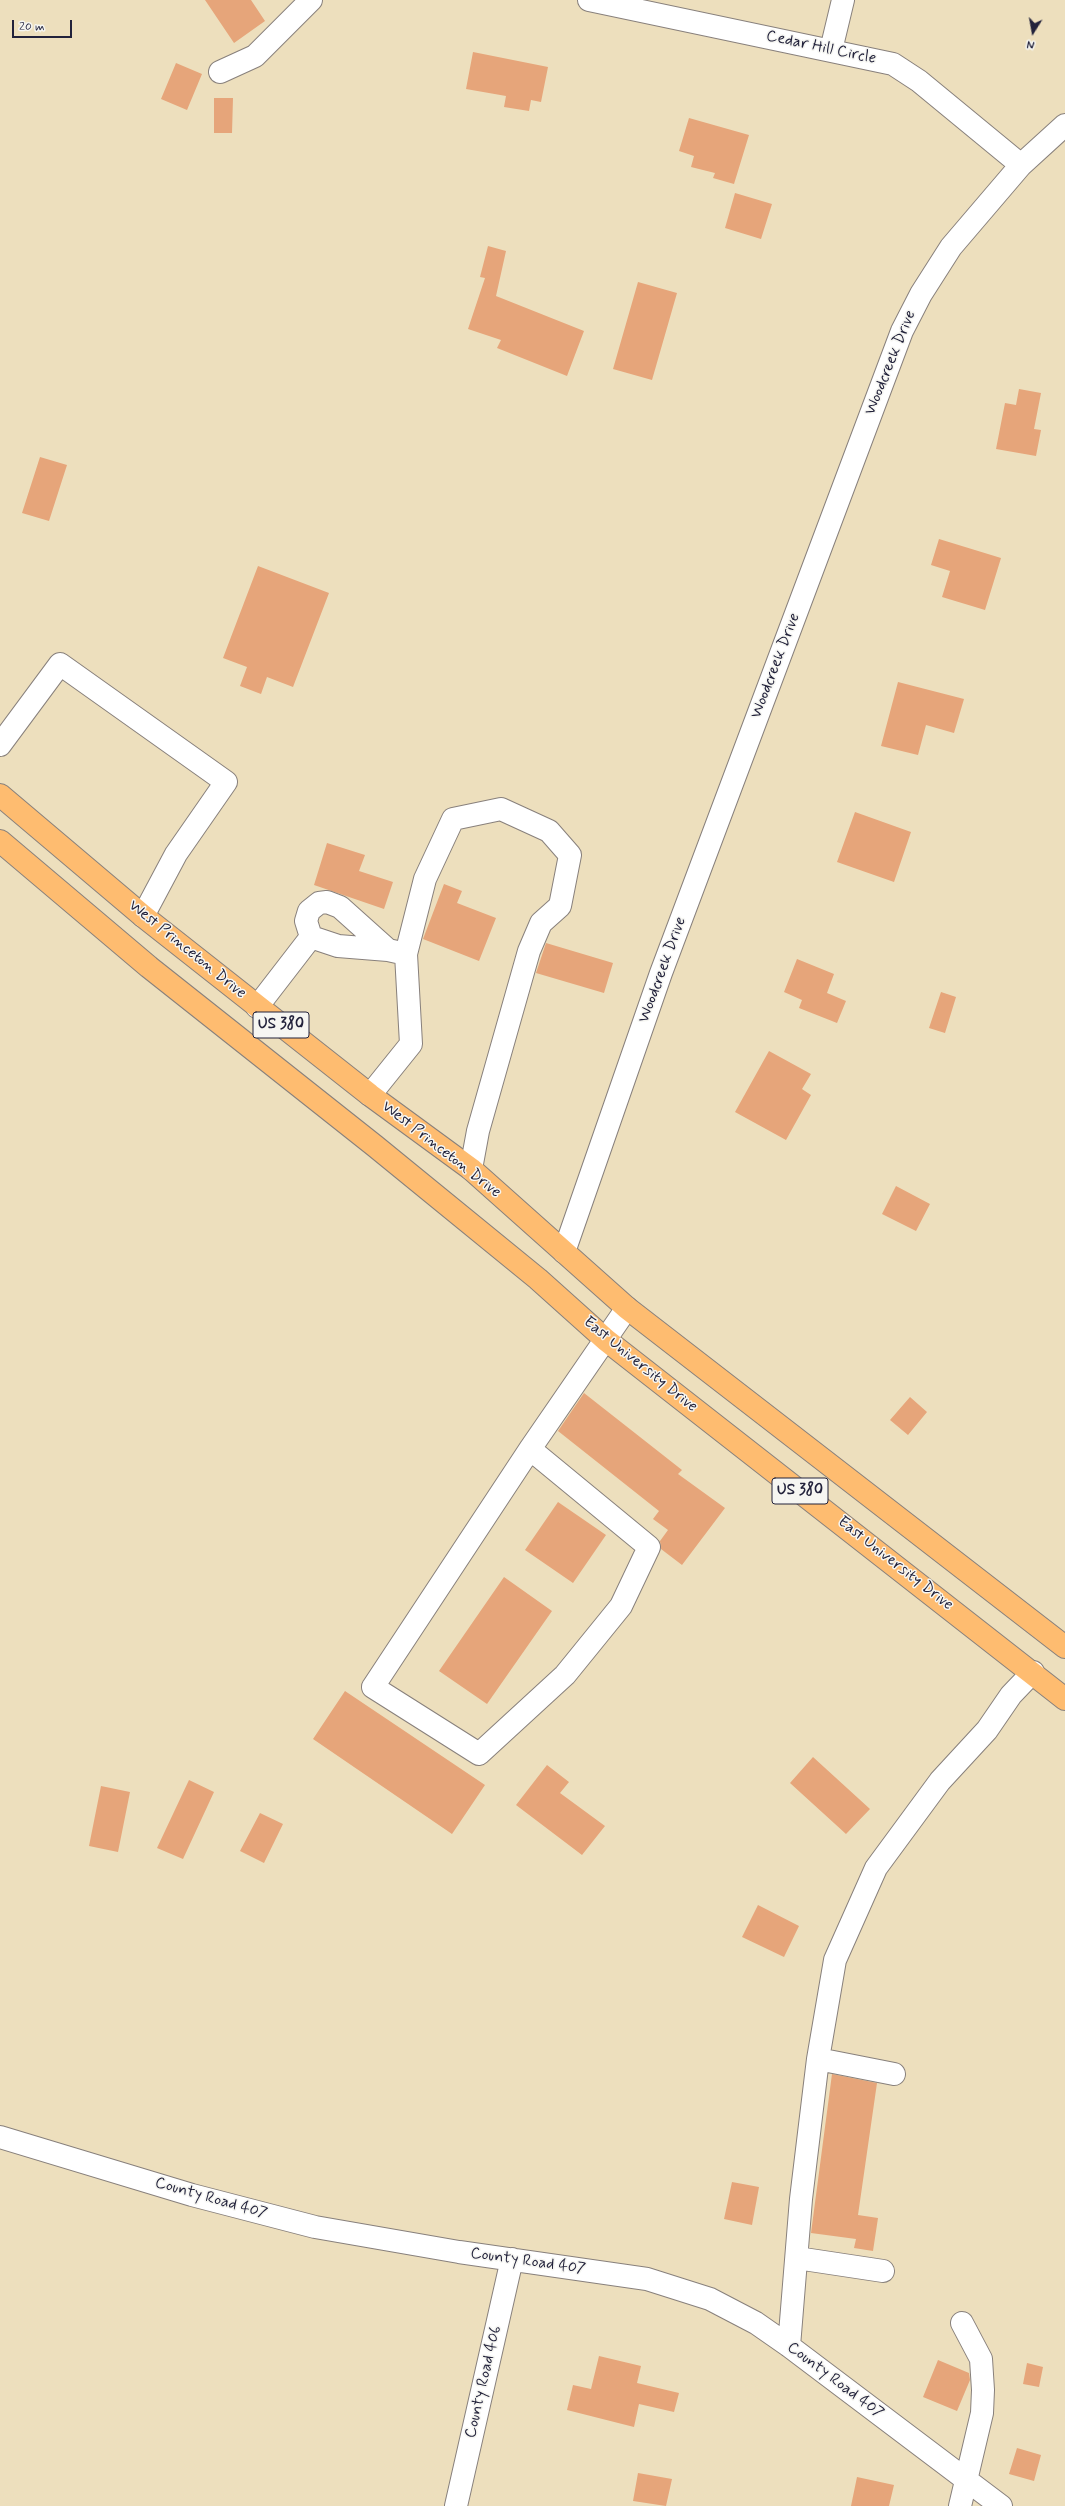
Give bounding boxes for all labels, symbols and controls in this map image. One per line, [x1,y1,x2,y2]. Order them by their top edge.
scale bar [14,12,74,38]
north arrow [1013,12,1053,52]
text: 20 m [19,19,45,35]
street label: Cedar Hill Circle [764,27,878,69]
text: N [1026,36,1036,51]
street label: Woodcreek Drive [861,308,921,418]
street label: Woodcreek Drive [747,611,805,721]
street label: West Princeton Drive [124,897,250,1003]
street label: Woodcreek Drive [635,914,691,1026]
road number: US 380 [253,1012,309,1038]
street label: West Princeton Drive [378,1097,504,1203]
street label: East University Drive [579,1313,701,1417]
road number: US 380 [772,1478,828,1504]
street label: East University Drive [833,1513,957,1615]
street label: County Road 407 [153,2174,269,2224]
street label: County Road 407 [469,2244,587,2280]
street label: County Road 406 [462,2324,506,2440]
street label: County Road 407 [783,2338,887,2424]

